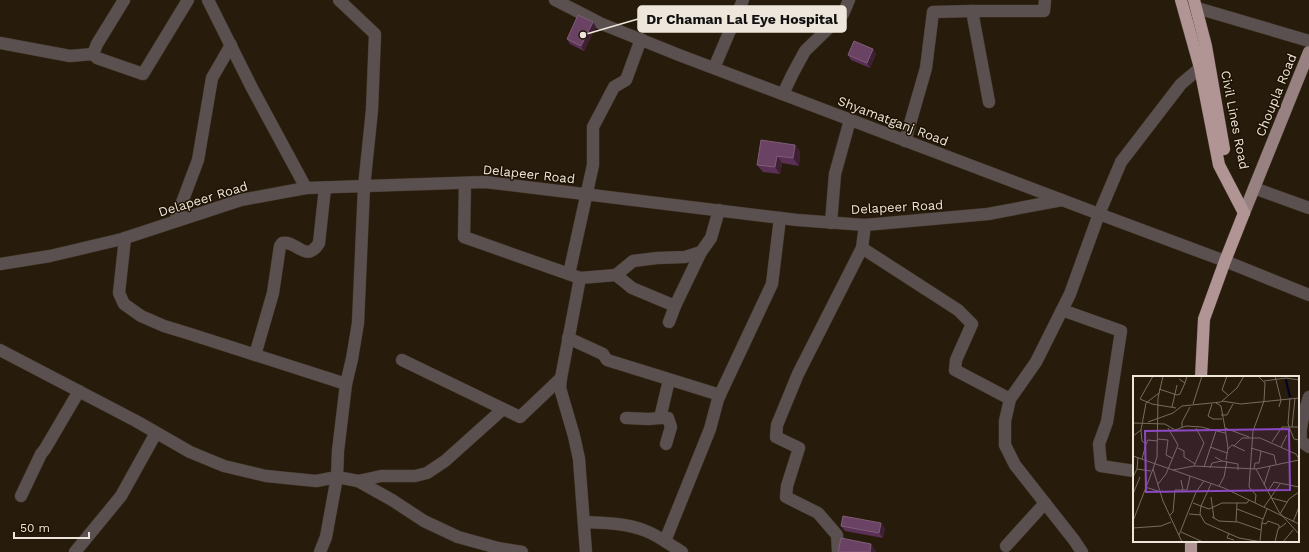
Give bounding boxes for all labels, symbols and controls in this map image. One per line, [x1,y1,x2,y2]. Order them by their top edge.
callout: Dr Chaman Lal Eye Hospital [638,6,846,32]
text: Dr Chaman Lal Eye Hospital [646,11,838,27]
street label: Choupla Road [1253,51,1299,139]
street label: Civil Lines Road [1218,69,1252,171]
street label: Shyamatganj Road [836,93,950,149]
street label: Delapeer Road [482,162,576,186]
street label: Delapeer Road [157,178,249,220]
street label: Delapeer Road [850,197,944,217]
inset map [1133,376,1299,542]
scale bar [14,514,89,540]
text: 50 m [20,521,50,535]

